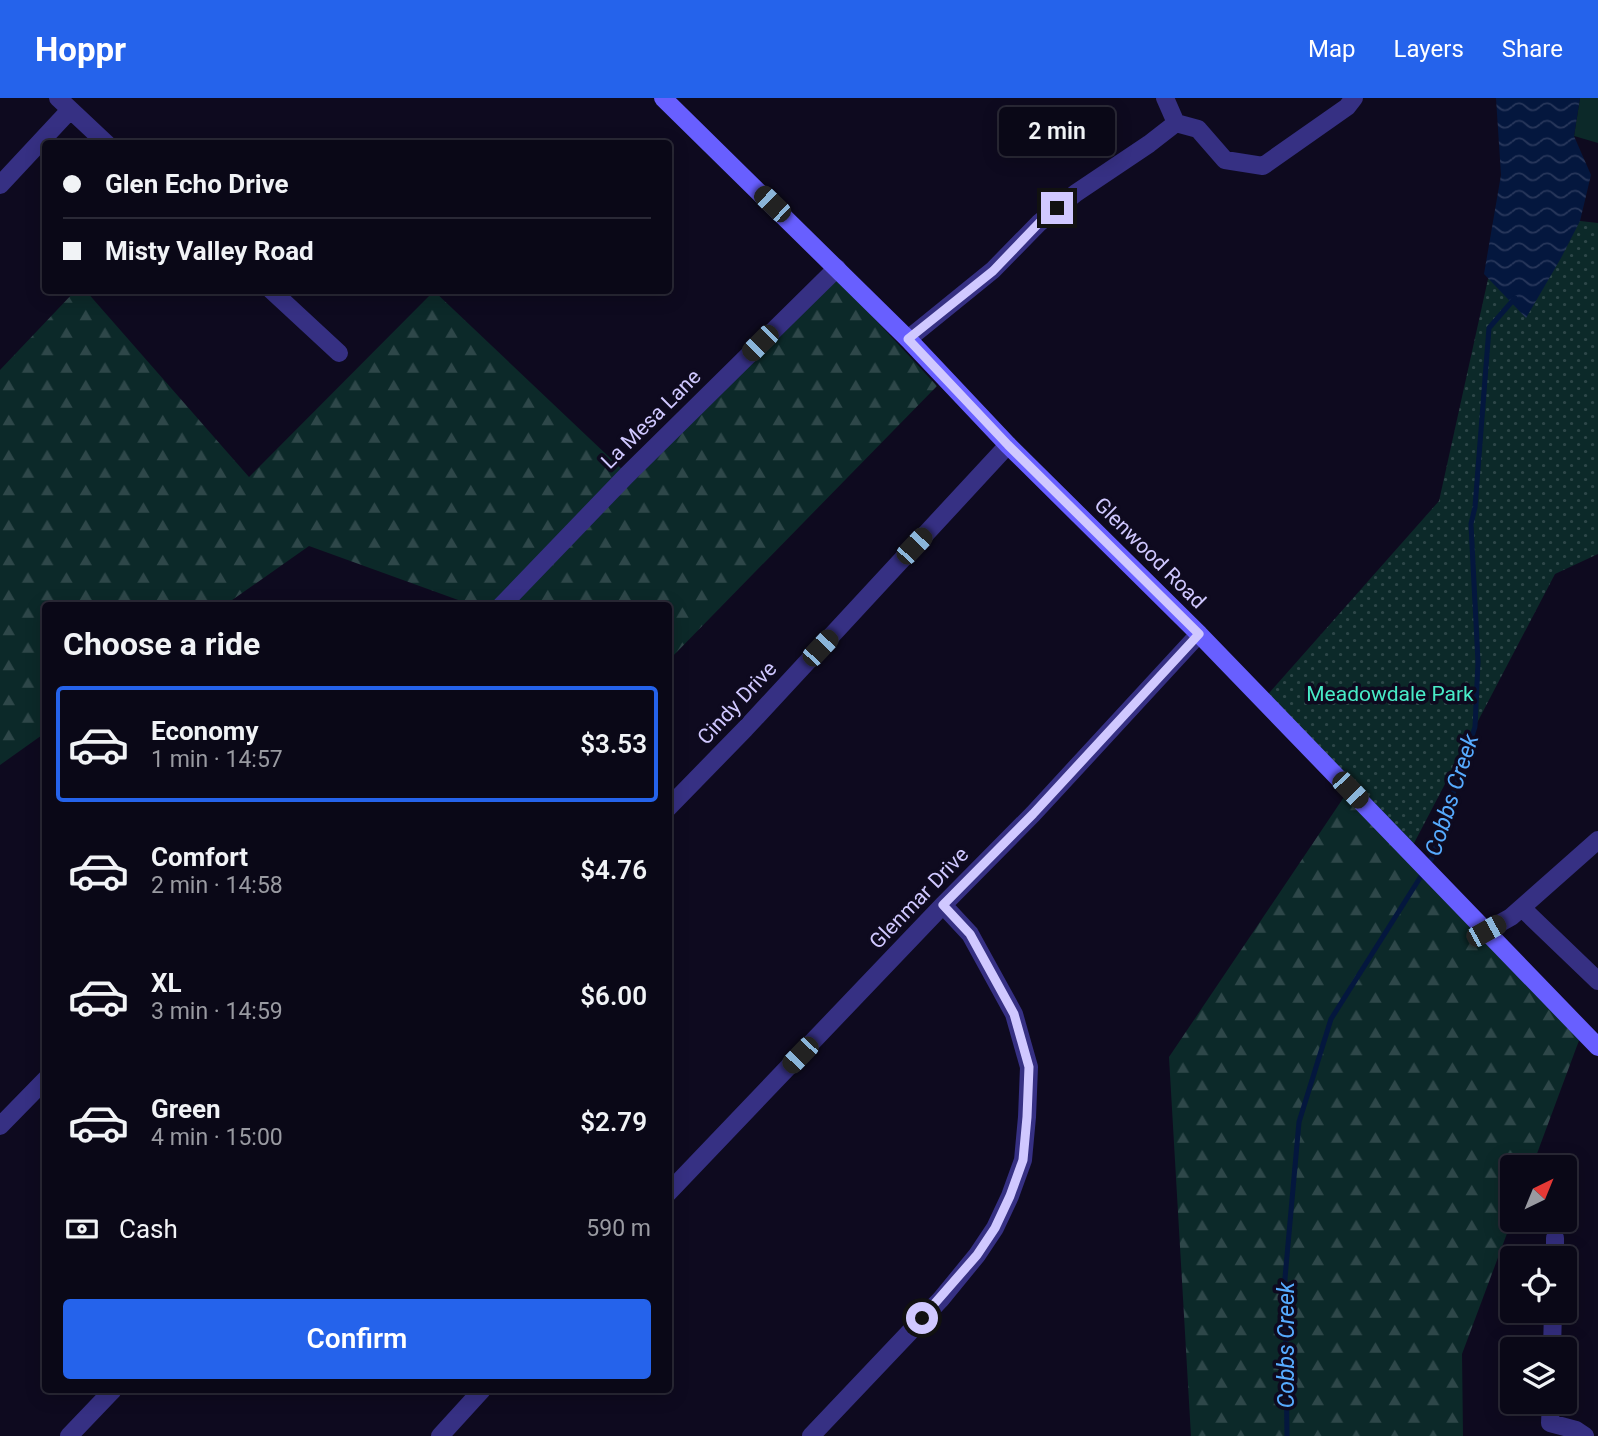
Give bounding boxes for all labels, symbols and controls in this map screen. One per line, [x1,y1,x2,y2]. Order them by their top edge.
text: Hoppr [35,30,126,69]
text: Map [1308,35,1356,63]
text: Layers [1394,35,1464,63]
text: Share [1502,35,1563,63]
callout: 2 min [999,106,1115,155]
text: 2 min [1028,118,1086,145]
text: Glen Echo Drive [105,169,289,199]
car [750,182,795,226]
route end [1041,192,1073,224]
text: Misty Valley Road [105,236,314,266]
car [738,321,783,365]
street label: La Mesa Lane [596,364,706,474]
street label: Glenwood Road [1089,492,1211,614]
car [892,523,937,569]
text: Choose a ride [63,625,260,663]
car [798,625,843,671]
street label: Cindy Drive [693,657,781,749]
park label: Meadowdale Park [1306,682,1474,706]
icon: car [67,713,130,776]
text: Economy [151,716,258,746]
text: $3.53 [580,729,647,759]
water label: Cobbs Creek [1420,730,1485,859]
text: 1 min · 14:57 [151,746,283,773]
car [1328,768,1373,812]
icon: car [67,839,130,902]
text: Comfort [151,842,248,872]
street label: Glenmar Drive [865,842,973,954]
text: $4.76 [580,855,647,885]
text: 2 min · 14:58 [151,872,283,899]
car [1463,912,1510,950]
icon: car [67,965,130,1028]
text: XL [151,968,182,998]
text: $6.00 [580,981,647,1011]
text: 3 min · 14:59 [151,998,283,1025]
car [778,1033,823,1077]
icon: car [67,1091,130,1154]
text: Green [151,1094,221,1124]
text: $2.79 [580,1107,647,1137]
text: 4 min · 15:00 [151,1124,283,1151]
north arrow [1500,1155,1577,1232]
map controls [1500,1155,1577,1414]
icon: cash [63,1210,101,1248]
text: Cash [119,1214,178,1244]
text: 590 m [586,1215,651,1242]
button: locate [1500,1246,1577,1323]
water label: Cobbs Creek [1273,1281,1300,1408]
button: Confirm [63,1299,651,1379]
route start [906,1302,938,1334]
button: layers [1500,1337,1577,1414]

